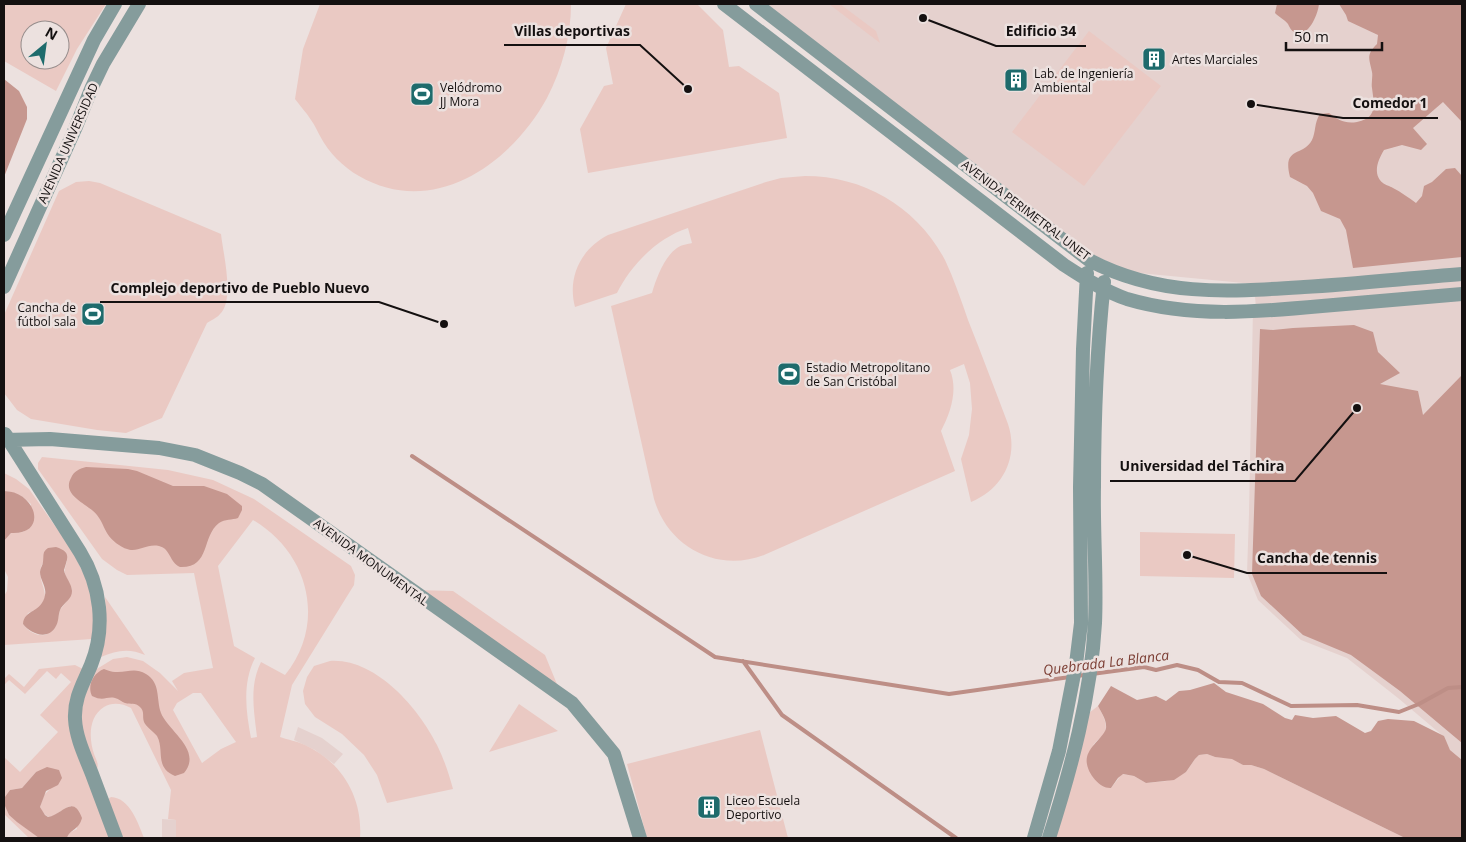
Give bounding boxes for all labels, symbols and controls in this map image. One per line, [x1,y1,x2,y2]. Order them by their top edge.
callout: Villas deportivas [504,16,640,45]
callout: Edificio 34 [996,17,1086,46]
north arrow [20,20,70,70]
scale bar [1286,20,1382,52]
text: Villas deportivas [514,21,630,40]
text: Edificio 34 [1006,21,1076,40]
text: N [42,22,61,44]
text: 50 m [1294,26,1329,46]
building icon: Artes Marciales [1141,46,1167,72]
place label: Artes Marciales [1172,51,1258,68]
place label: Lab. de Ingeniería Ambiental [1034,65,1133,96]
building icon: Lab. de Ingeniería Ambiental [1003,67,1029,93]
place label: Velódromo JJ Mora [439,79,502,110]
street label: AVENIDA UNIVERSIDAD [34,80,102,206]
sports icon: Velódromo JJ Mora [409,81,435,107]
callout: Comedor 1 [1343,89,1438,118]
text: Comedor 1 [1352,93,1428,112]
street label: AVENIDA PERIMETRAL UNET [958,156,1094,264]
callout: Complejo deportivo de Pueblo Nuevo [100,273,379,302]
text: Complejo deportivo de Pueblo Nuevo [111,278,370,297]
place label: Cancha de fútbol sala [17,299,76,330]
sports icon: Cancha de fútbol sala [80,301,106,327]
place label: Estadio Metropolitano de San Cristóbal [806,359,930,390]
sports icon: Estadio Metropolitano de San Cristóbal [776,361,802,387]
callout: Universidad del Táchira [1110,452,1295,481]
text: Universidad del Táchira [1120,456,1284,475]
street label: AVENIDA MONUMENTAL [310,515,432,609]
callout: Cancha de tennis [1247,544,1387,573]
text: Cancha de tennis [1257,548,1377,567]
water label: Quebrada La Blanca [1042,645,1170,679]
place label: Liceo Escuela Deportivo [726,792,800,823]
building icon: Liceo Escuela Deportivo [696,794,722,820]

